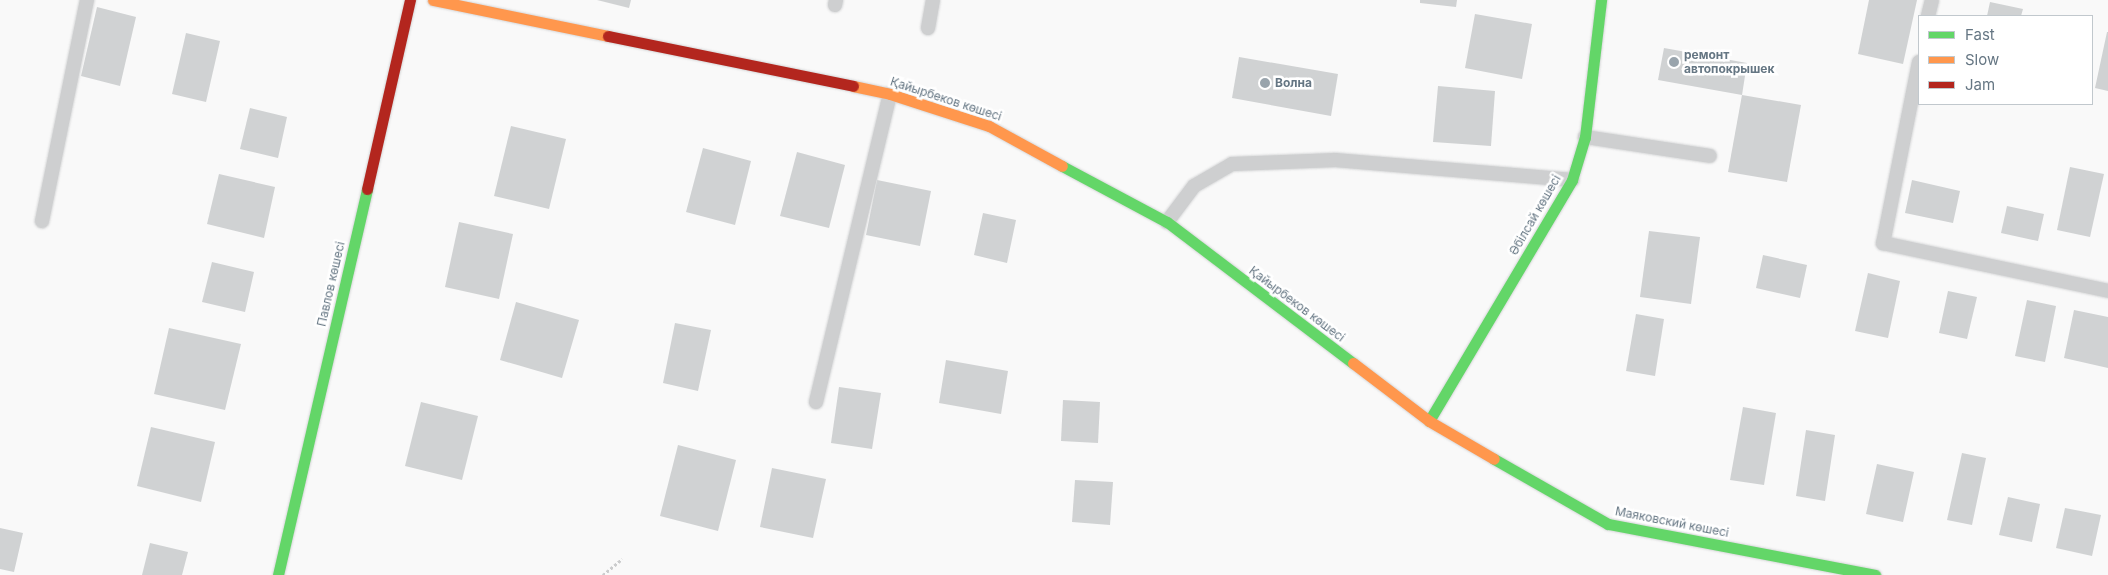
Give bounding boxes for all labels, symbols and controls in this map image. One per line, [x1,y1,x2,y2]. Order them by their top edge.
legend [1918,15,2093,105]
text: Fast [1965,25,1995,44]
place label: ремонт автопокрышек [1684,48,1774,76]
text: Slow [1965,50,1999,69]
marker: ремонт автопокрышек [1668,56,1680,68]
street label: Қайырбеков көшесі [889,74,1003,124]
text: Jam [1965,75,1995,94]
place label: Волна [1275,76,1312,90]
marker: Волна [1259,77,1271,89]
street label: Әбілсай көшесі [1506,172,1564,258]
street label: Павлов көшесі [314,240,348,328]
street label: Қайырбеков көшесі [1246,263,1348,345]
street label: Маяковский көшесі [1614,504,1730,540]

